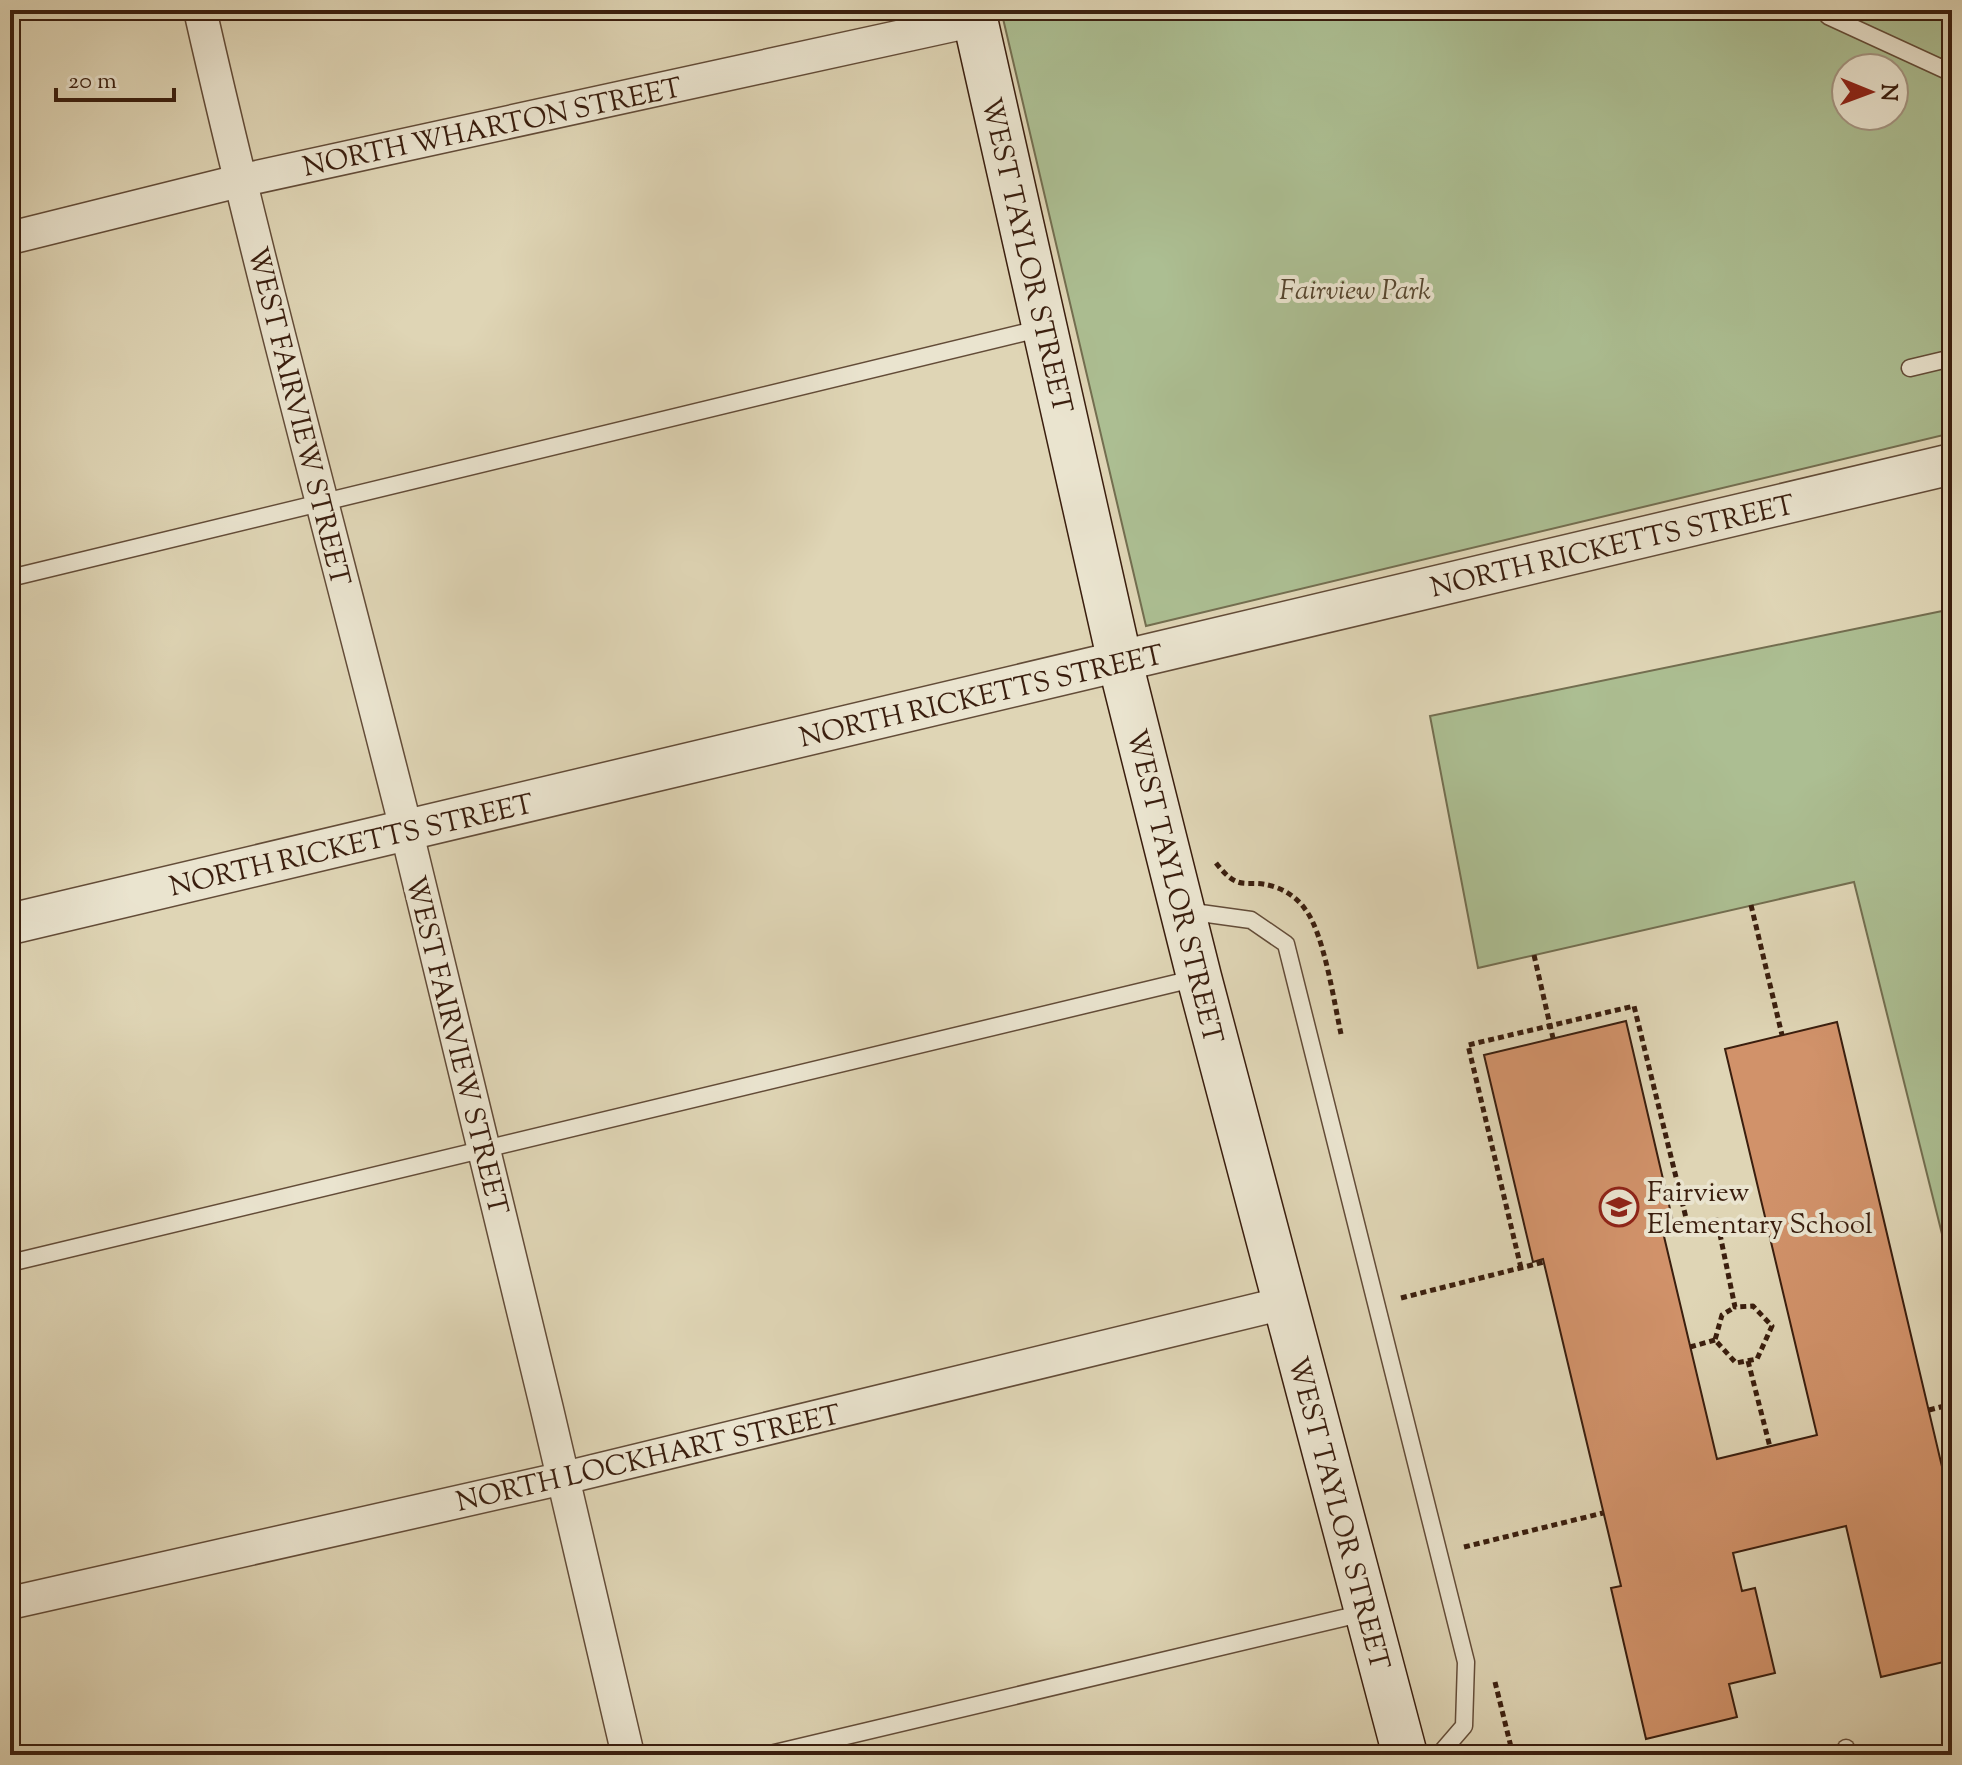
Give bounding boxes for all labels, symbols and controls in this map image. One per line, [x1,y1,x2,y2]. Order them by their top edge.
scale bar [56,52,174,102]
north arrow [1830,52,1910,132]
text: 20 m [68,65,117,99]
street label: NORTH WHARTON STREET [299,69,686,189]
text: N [1871,83,1903,102]
street label: WEST TAYLOR STREET [969,94,1081,418]
street label: WEST FAIRVIEW STREET [236,243,359,591]
park label: Fairview Park [1279,272,1431,312]
street label: NORTH RICKETTS STREET [1427,486,1799,609]
street label: NORTH RICKETTS STREET [796,636,1168,759]
street label: WEST TAYLOR STREET [1115,725,1232,1049]
street label: NORTH RICKETTS STREET [166,785,538,908]
street label: WEST FAIRVIEW STREET [394,872,517,1220]
place label: Fairview Elementary School [1647,1174,1873,1246]
school or university icon: Fairview Elementary School [1598,1186,1640,1228]
street label: WEST TAYLOR STREET [1276,1353,1398,1675]
street label: NORTH LOCKHART STREET [452,1396,845,1524]

